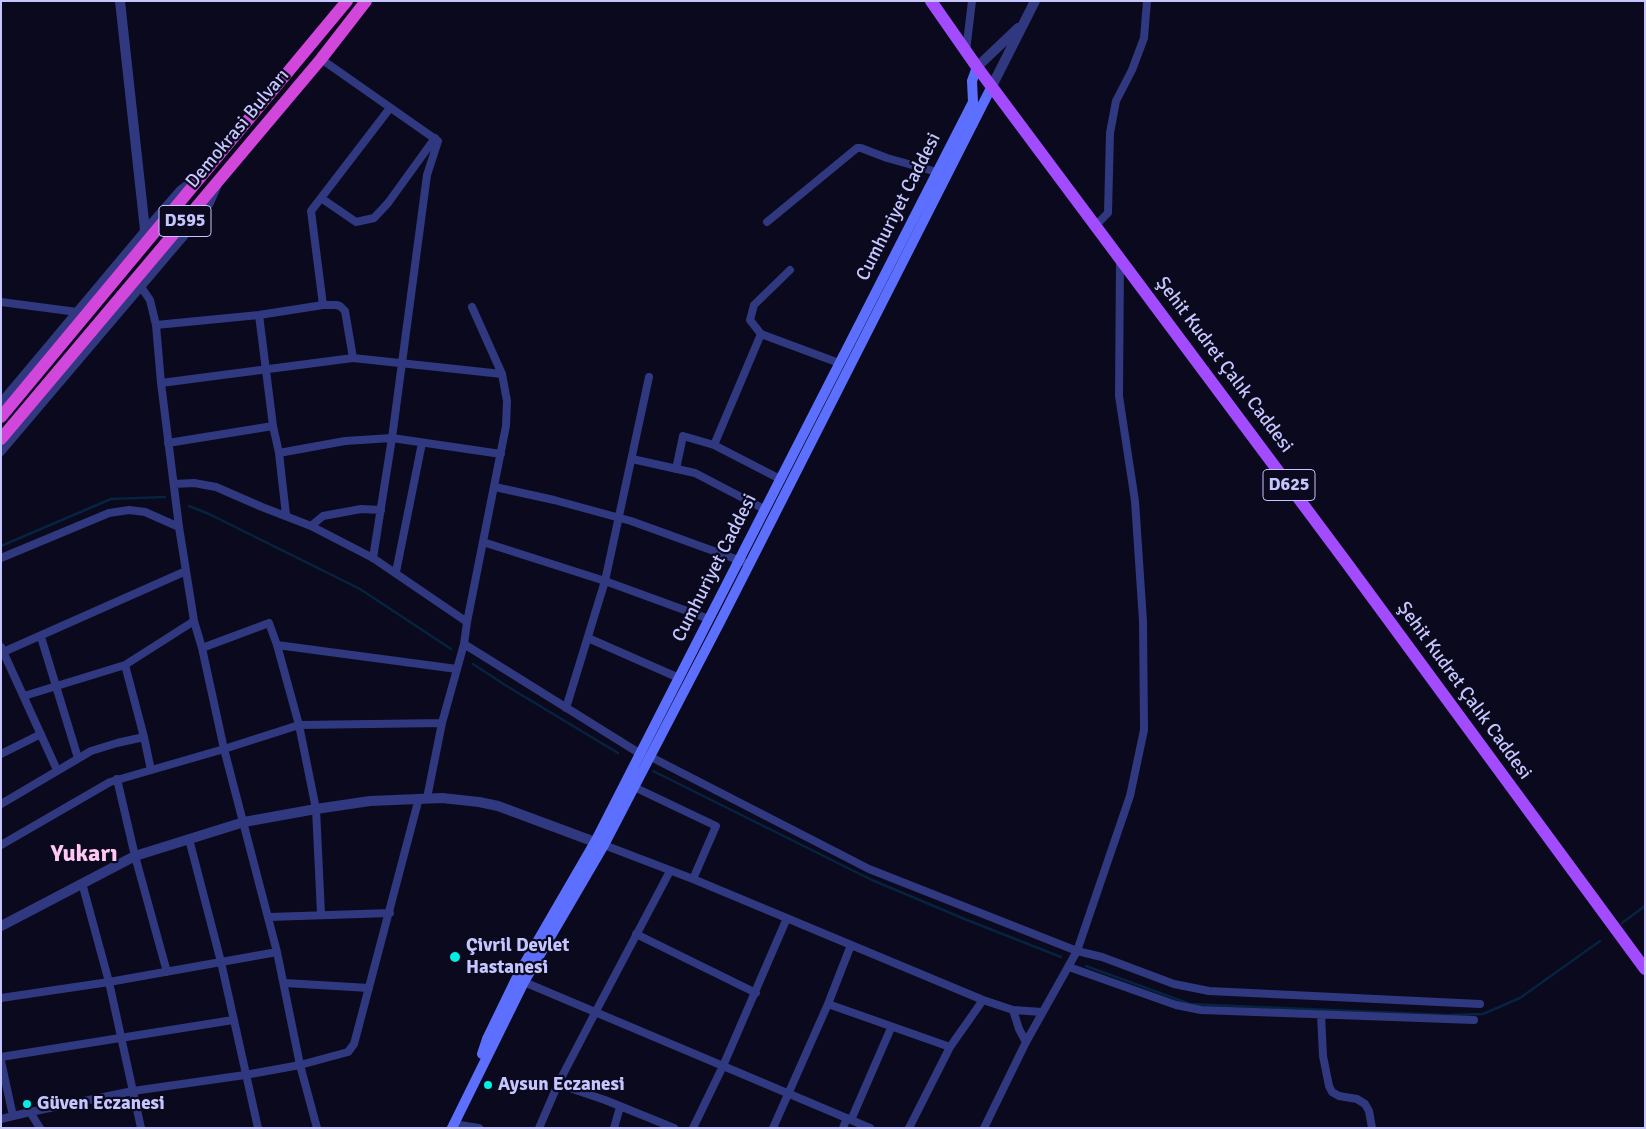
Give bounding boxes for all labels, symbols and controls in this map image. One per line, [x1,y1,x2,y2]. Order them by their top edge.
street label: Demokrasi Bulvarı [182,65,294,193]
street label: Cumhuriyet Caddesi [852,129,946,285]
road number: D595 [159,206,211,237]
street label: Şehit Kudret Çalık Caddesi [1150,273,1298,457]
road number: D625 [1263,470,1315,500]
street label: Cumhuriyet Caddesi [668,490,762,646]
street label: Şehit Kudret Çalık Caddesi [1392,598,1536,784]
district label: Yukarı [50,841,118,869]
place label: Çivril Devlet Hastanesi [466,935,569,979]
marker: Çivril Devlet Hastanesi [448,950,462,964]
place label: Aysun Eczanesi [498,1074,625,1096]
marker: Aysun Eczanesi [482,1079,494,1091]
place label: Güven Eczanesi [37,1093,165,1115]
marker: Güven Eczanesi [21,1098,33,1110]

